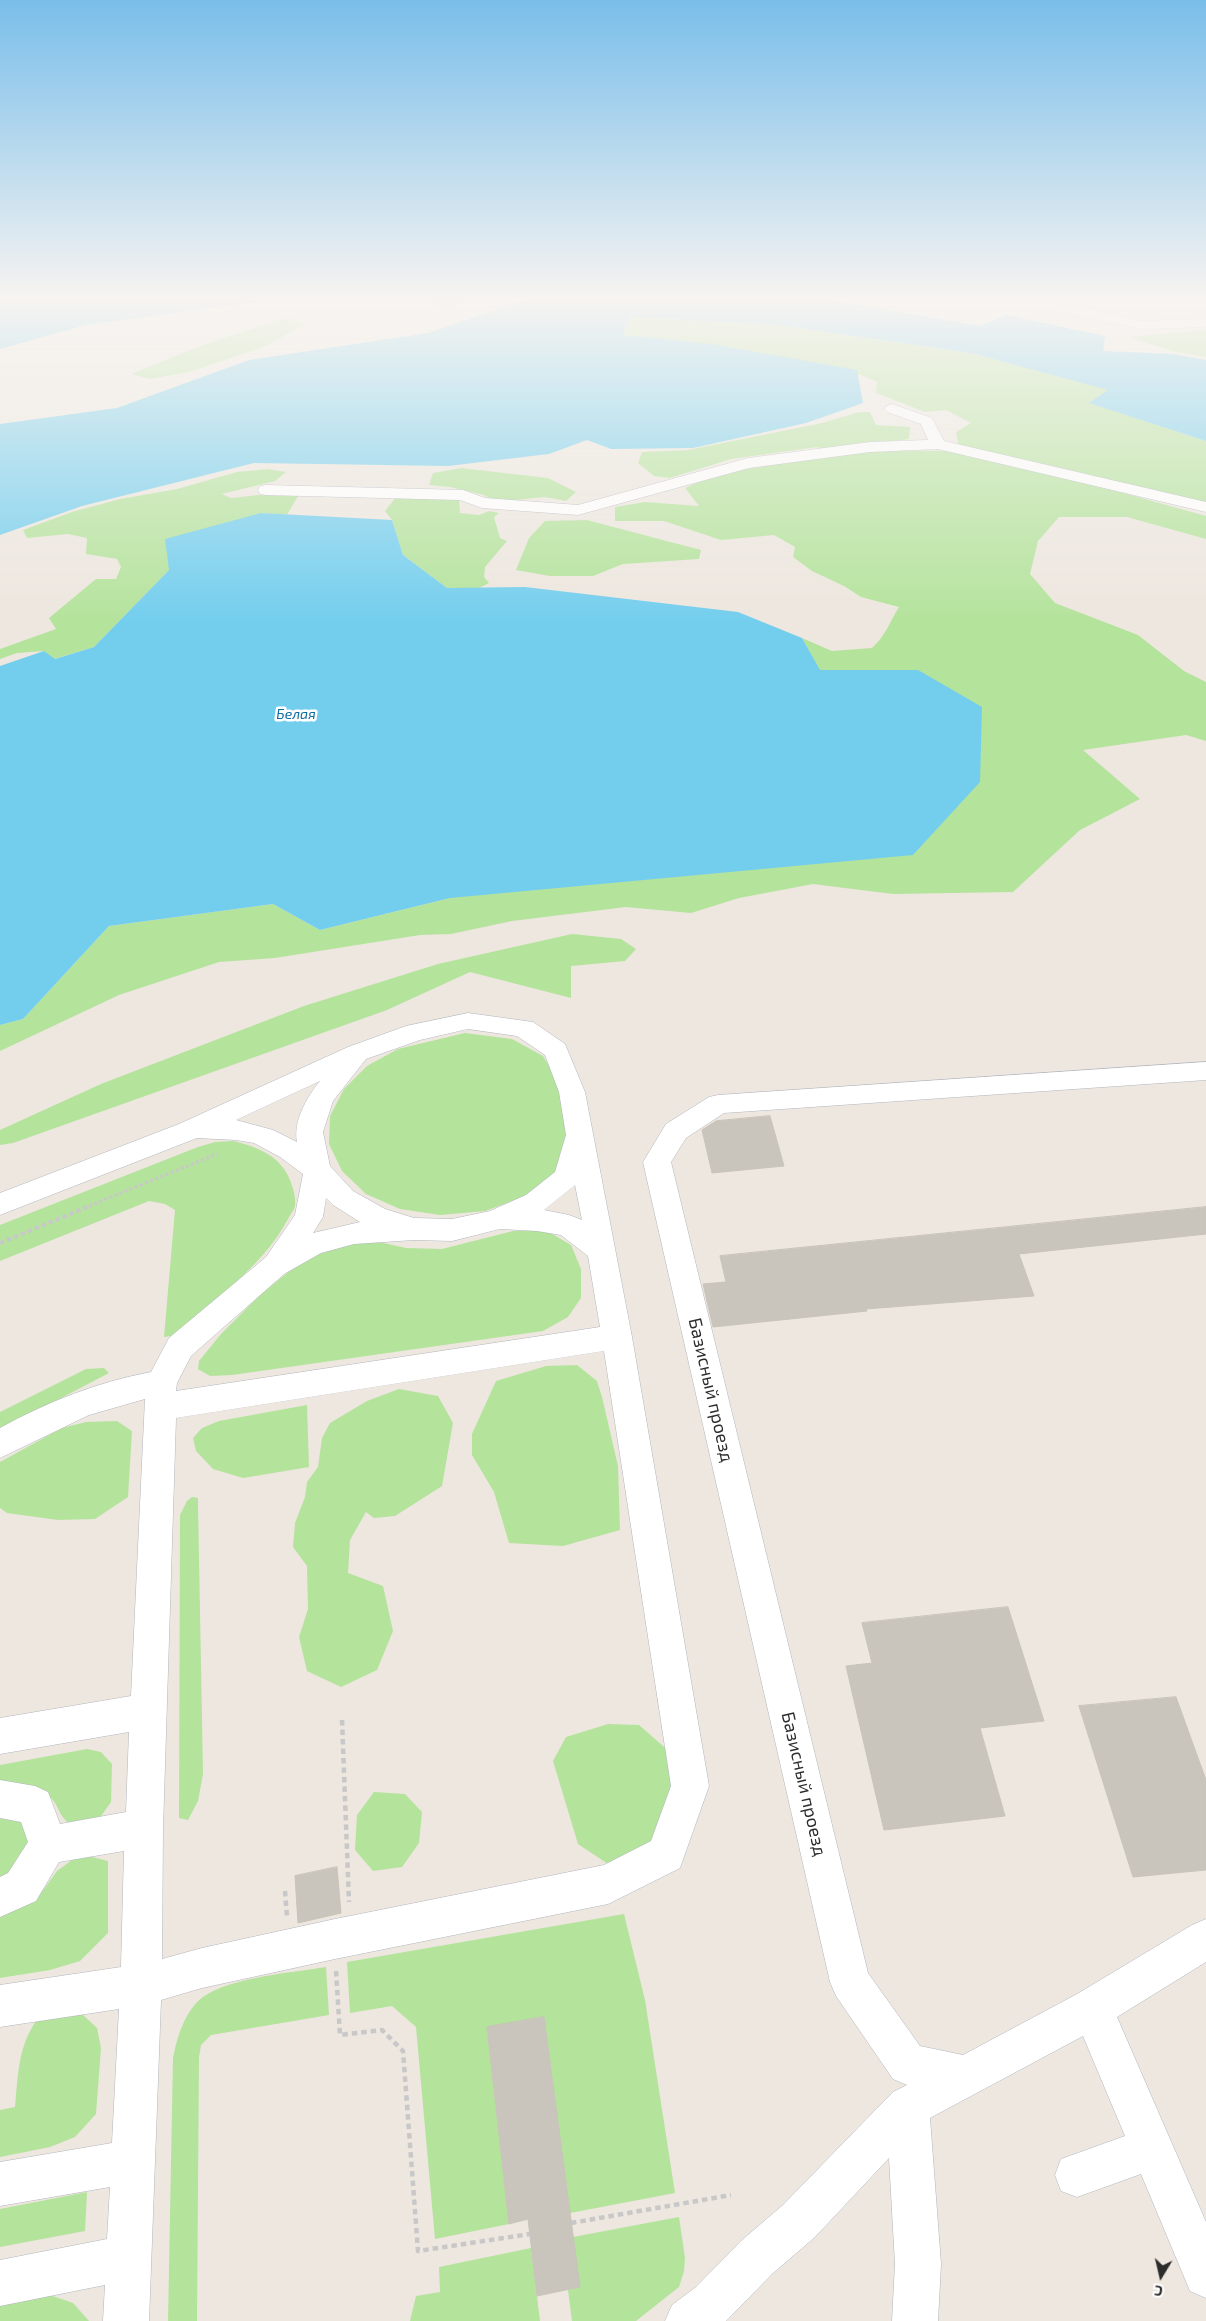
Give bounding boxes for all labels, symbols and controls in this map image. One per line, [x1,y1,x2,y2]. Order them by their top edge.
water label: Белая [276,706,316,722]
street label: Базисный проезд [684,1316,738,1464]
street label: Базисный проезд [777,1710,831,1858]
north arrow [1136,2251,1186,2301]
text: С [1153,2282,1164,2300]

